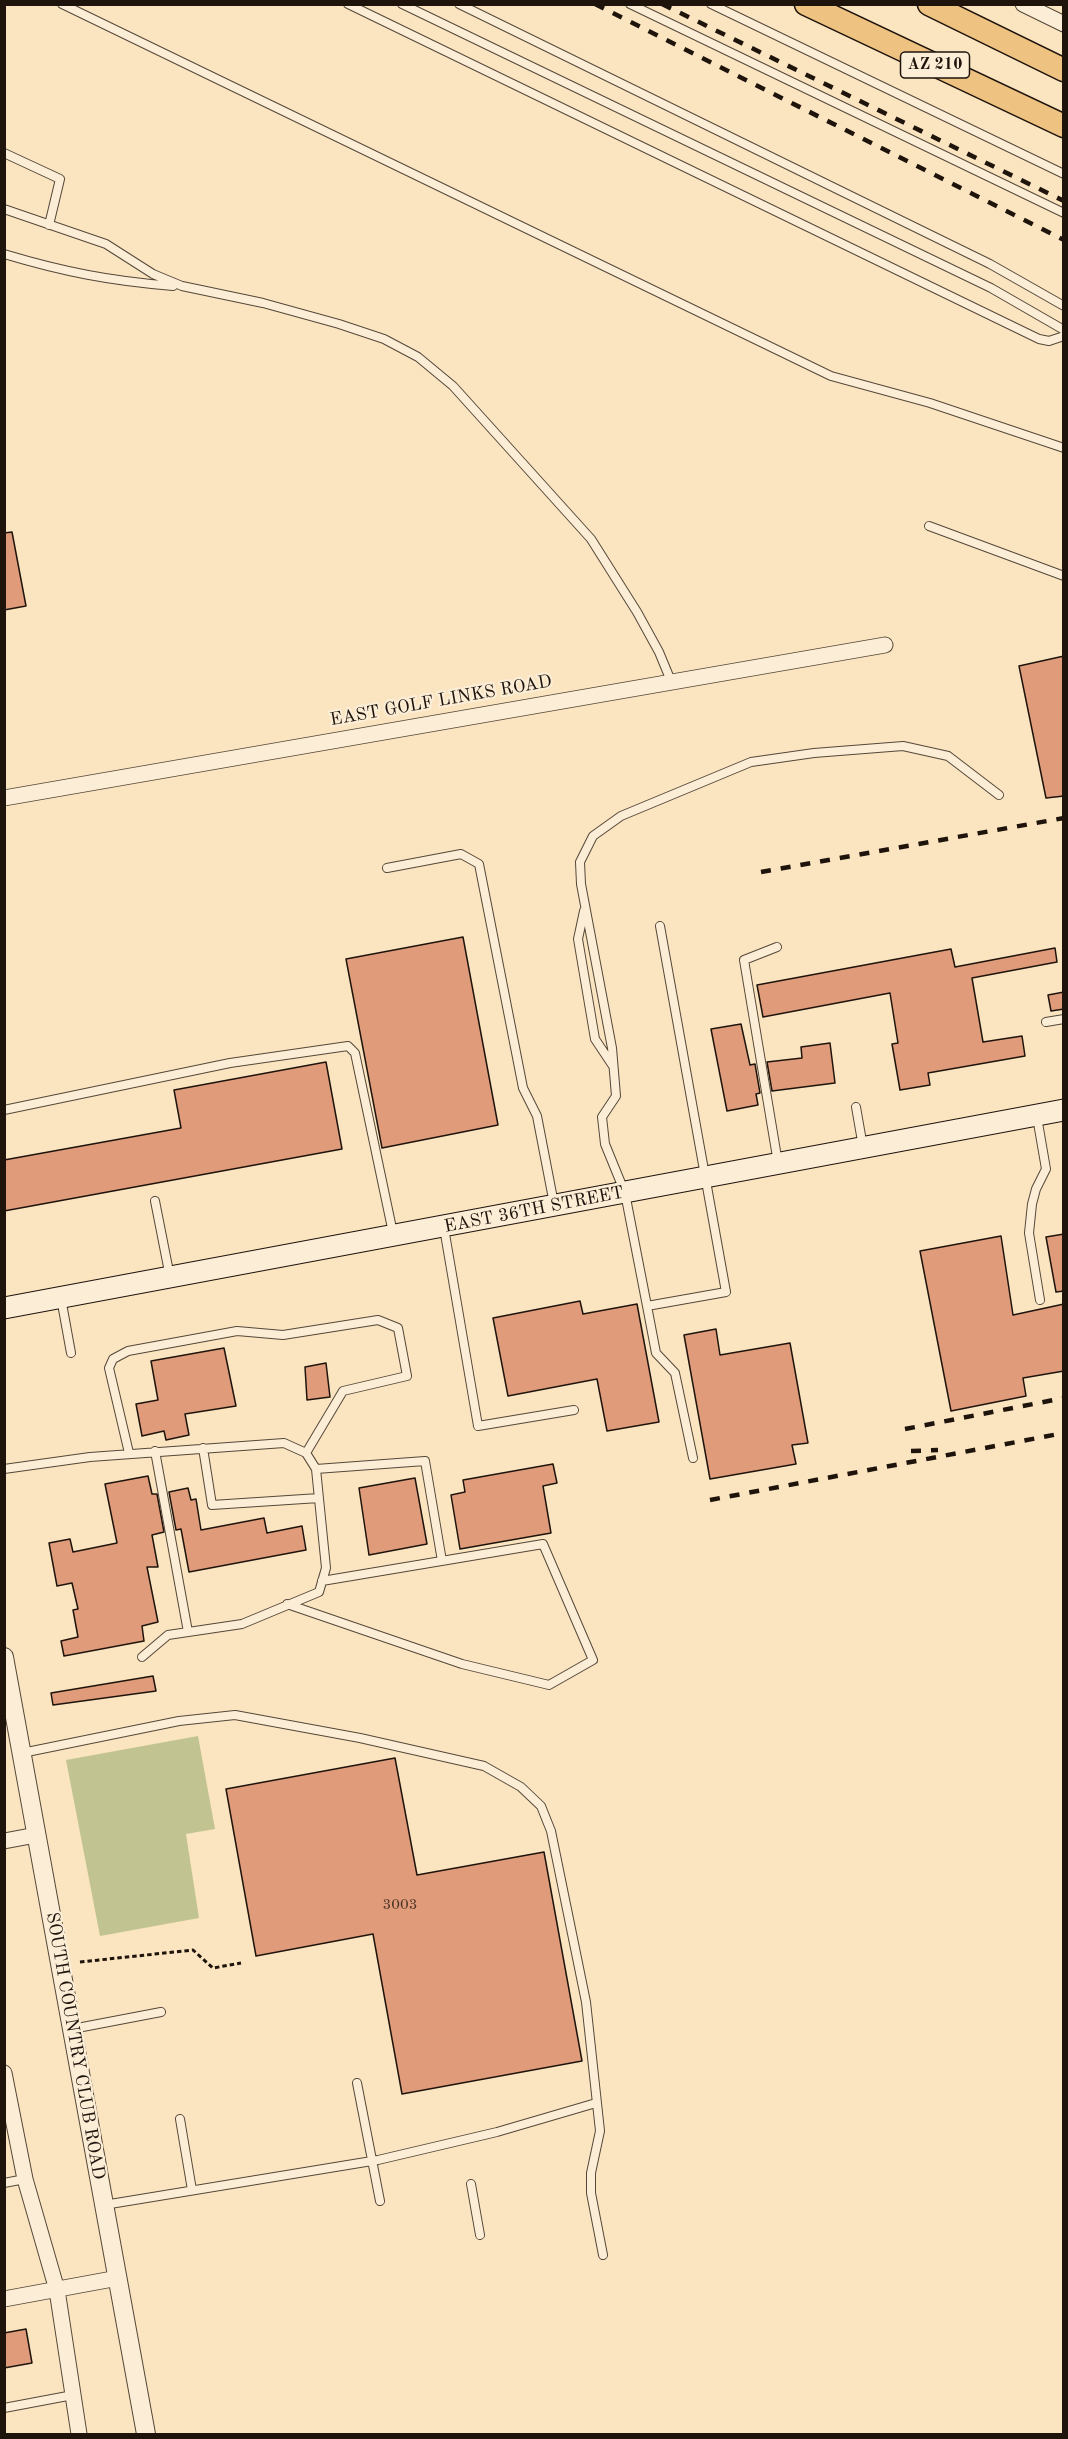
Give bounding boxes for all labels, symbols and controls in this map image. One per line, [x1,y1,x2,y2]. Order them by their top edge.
road number: AZ 210 [900,52,970,78]
street label: EAST GOLF LINKS ROAD [328,671,554,731]
street label: EAST 36TH STREET [442,1182,626,1238]
house number: 3003 [383,1896,417,1914]
street label: SOUTH COUNTRY CLUB ROAD [41,1911,109,2181]

